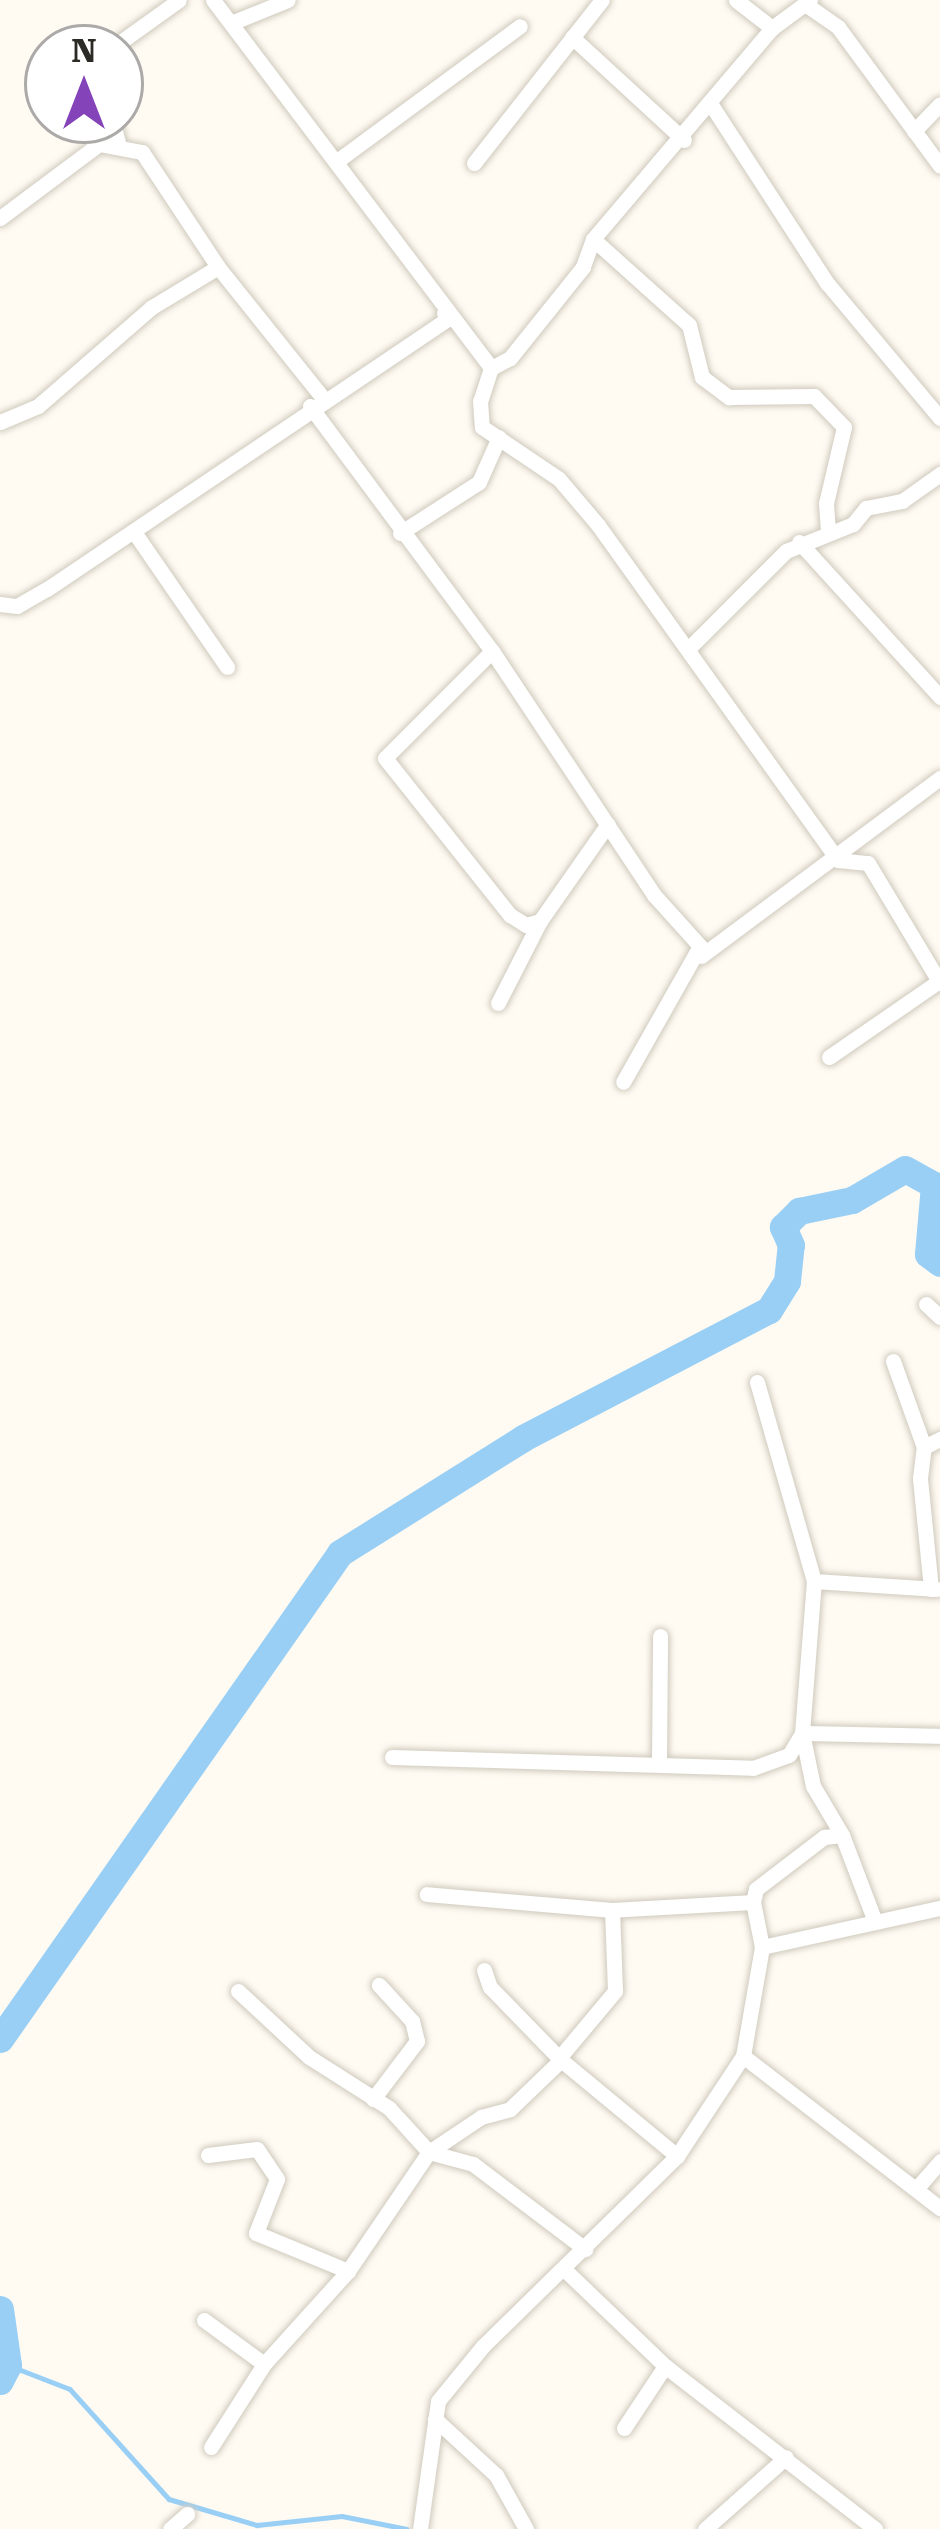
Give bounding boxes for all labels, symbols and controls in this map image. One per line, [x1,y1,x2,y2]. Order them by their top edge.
north arrow [24,24,144,144]
text: N [71,31,97,70]

